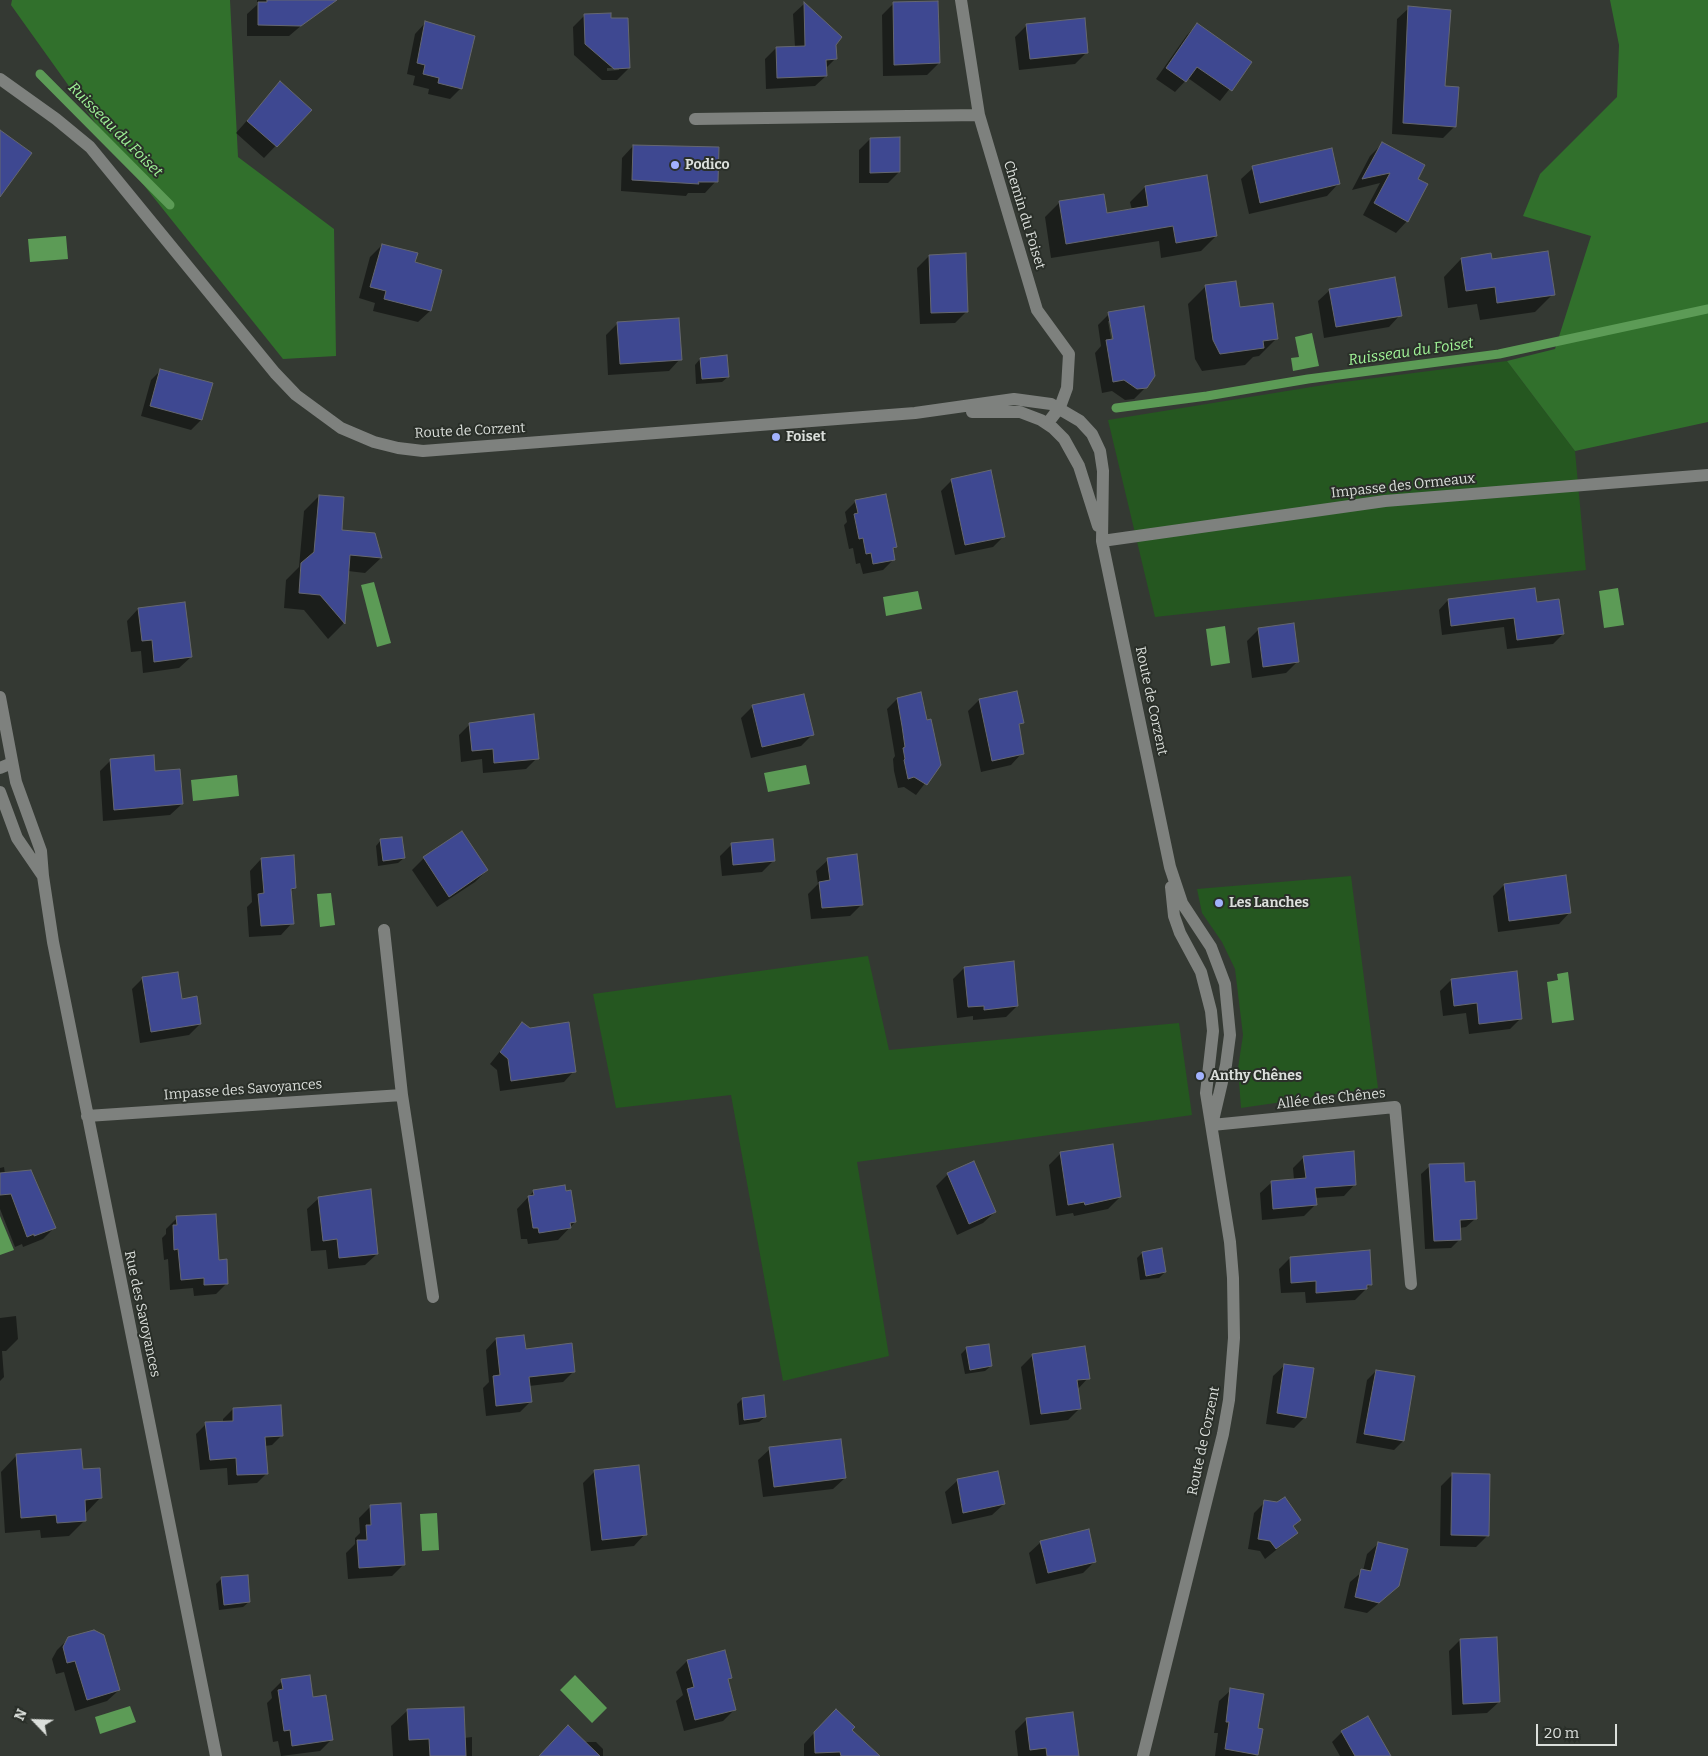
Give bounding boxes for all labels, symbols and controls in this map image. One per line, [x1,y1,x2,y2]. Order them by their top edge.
water label: Ruisseau du Foiset [64,79,166,181]
place label: Podico [685,157,729,173]
marker: Podico [669,159,681,171]
street label: Chemin du Foiset [999,159,1049,271]
water label: Ruisseau du Foiset [1347,334,1475,370]
street label: Route de Corzent [414,420,526,442]
place label: Foiset [786,429,826,445]
marker: Foiset [770,431,782,443]
street label: Impasse des Ormeaux [1330,470,1476,502]
street label: Route de Corzent [1131,645,1171,757]
place label: Les Lanches [1229,895,1309,911]
marker: Les Lanches [1213,897,1225,909]
place label: Anthy Chênes [1210,1068,1302,1084]
marker: Anthy Chênes [1194,1070,1206,1082]
street label: Impasse des Savoyances [163,1076,323,1104]
street label: Allée des Chênes [1276,1085,1386,1113]
street label: Rue des Savoyances [120,1249,164,1379]
street label: Route de Corzent [1184,1385,1224,1497]
north arrow [10,1696,60,1746]
text: N [11,1706,31,1723]
scale bar [1538,1714,1619,1746]
text: 20 m [1544,1724,1579,1742]

